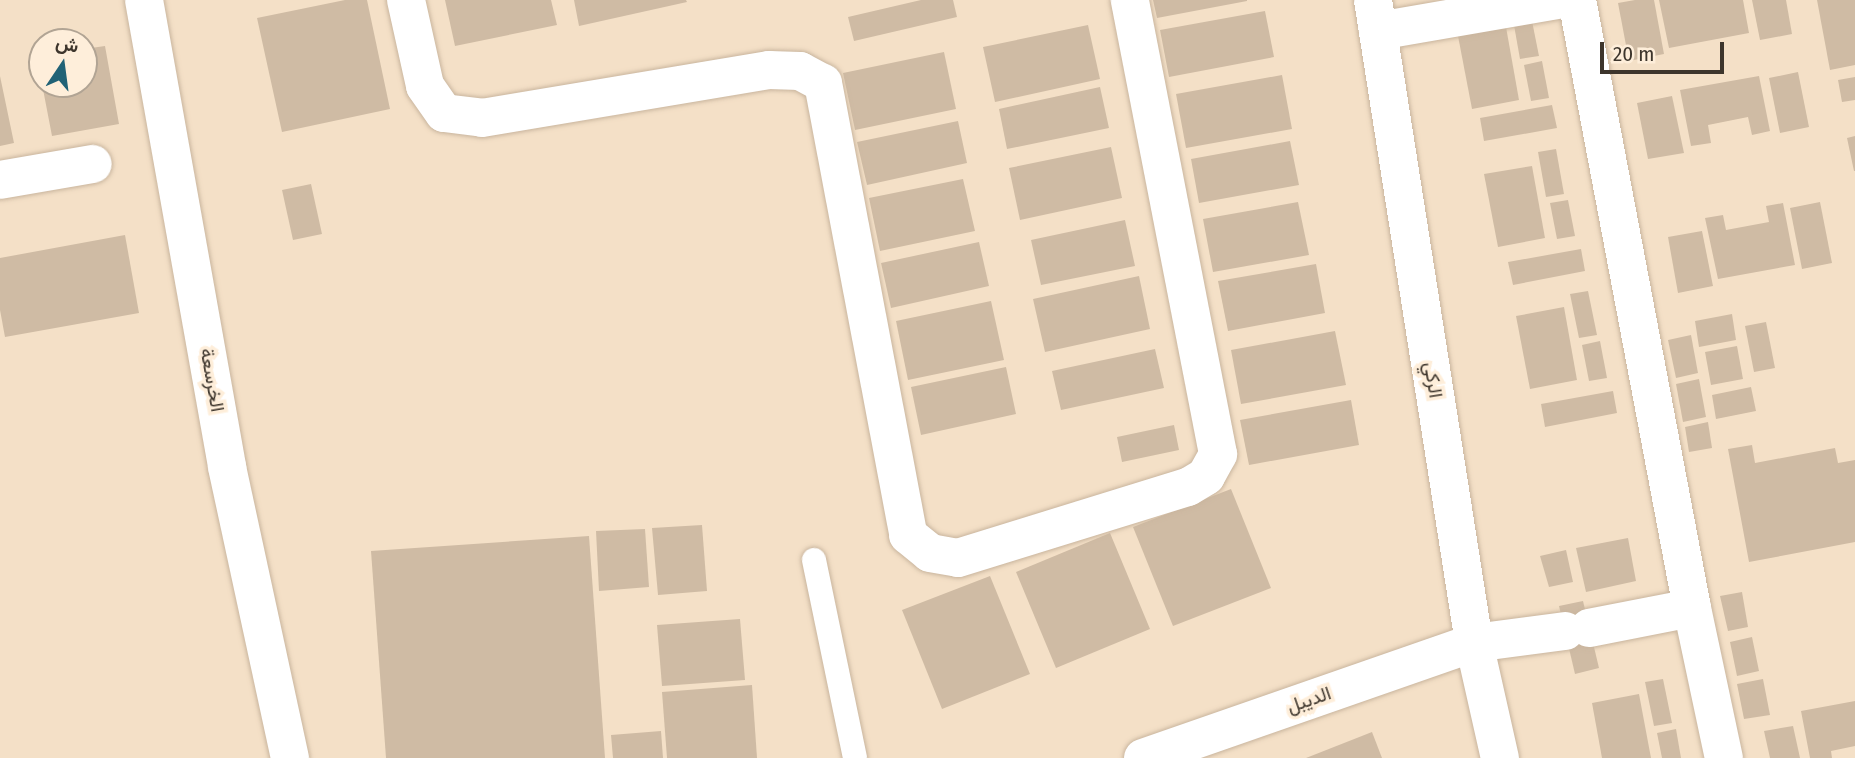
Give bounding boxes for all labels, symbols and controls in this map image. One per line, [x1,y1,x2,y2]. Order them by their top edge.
north arrow [28,28,98,98]
scale bar [1603,28,1727,72]
text: ش [54,30,81,58]
text: 20 m [1613,41,1654,67]
street label: الخرسعة [195,346,229,414]
street label: الركي [1419,360,1447,400]
street label: الديبل [1284,682,1334,718]

